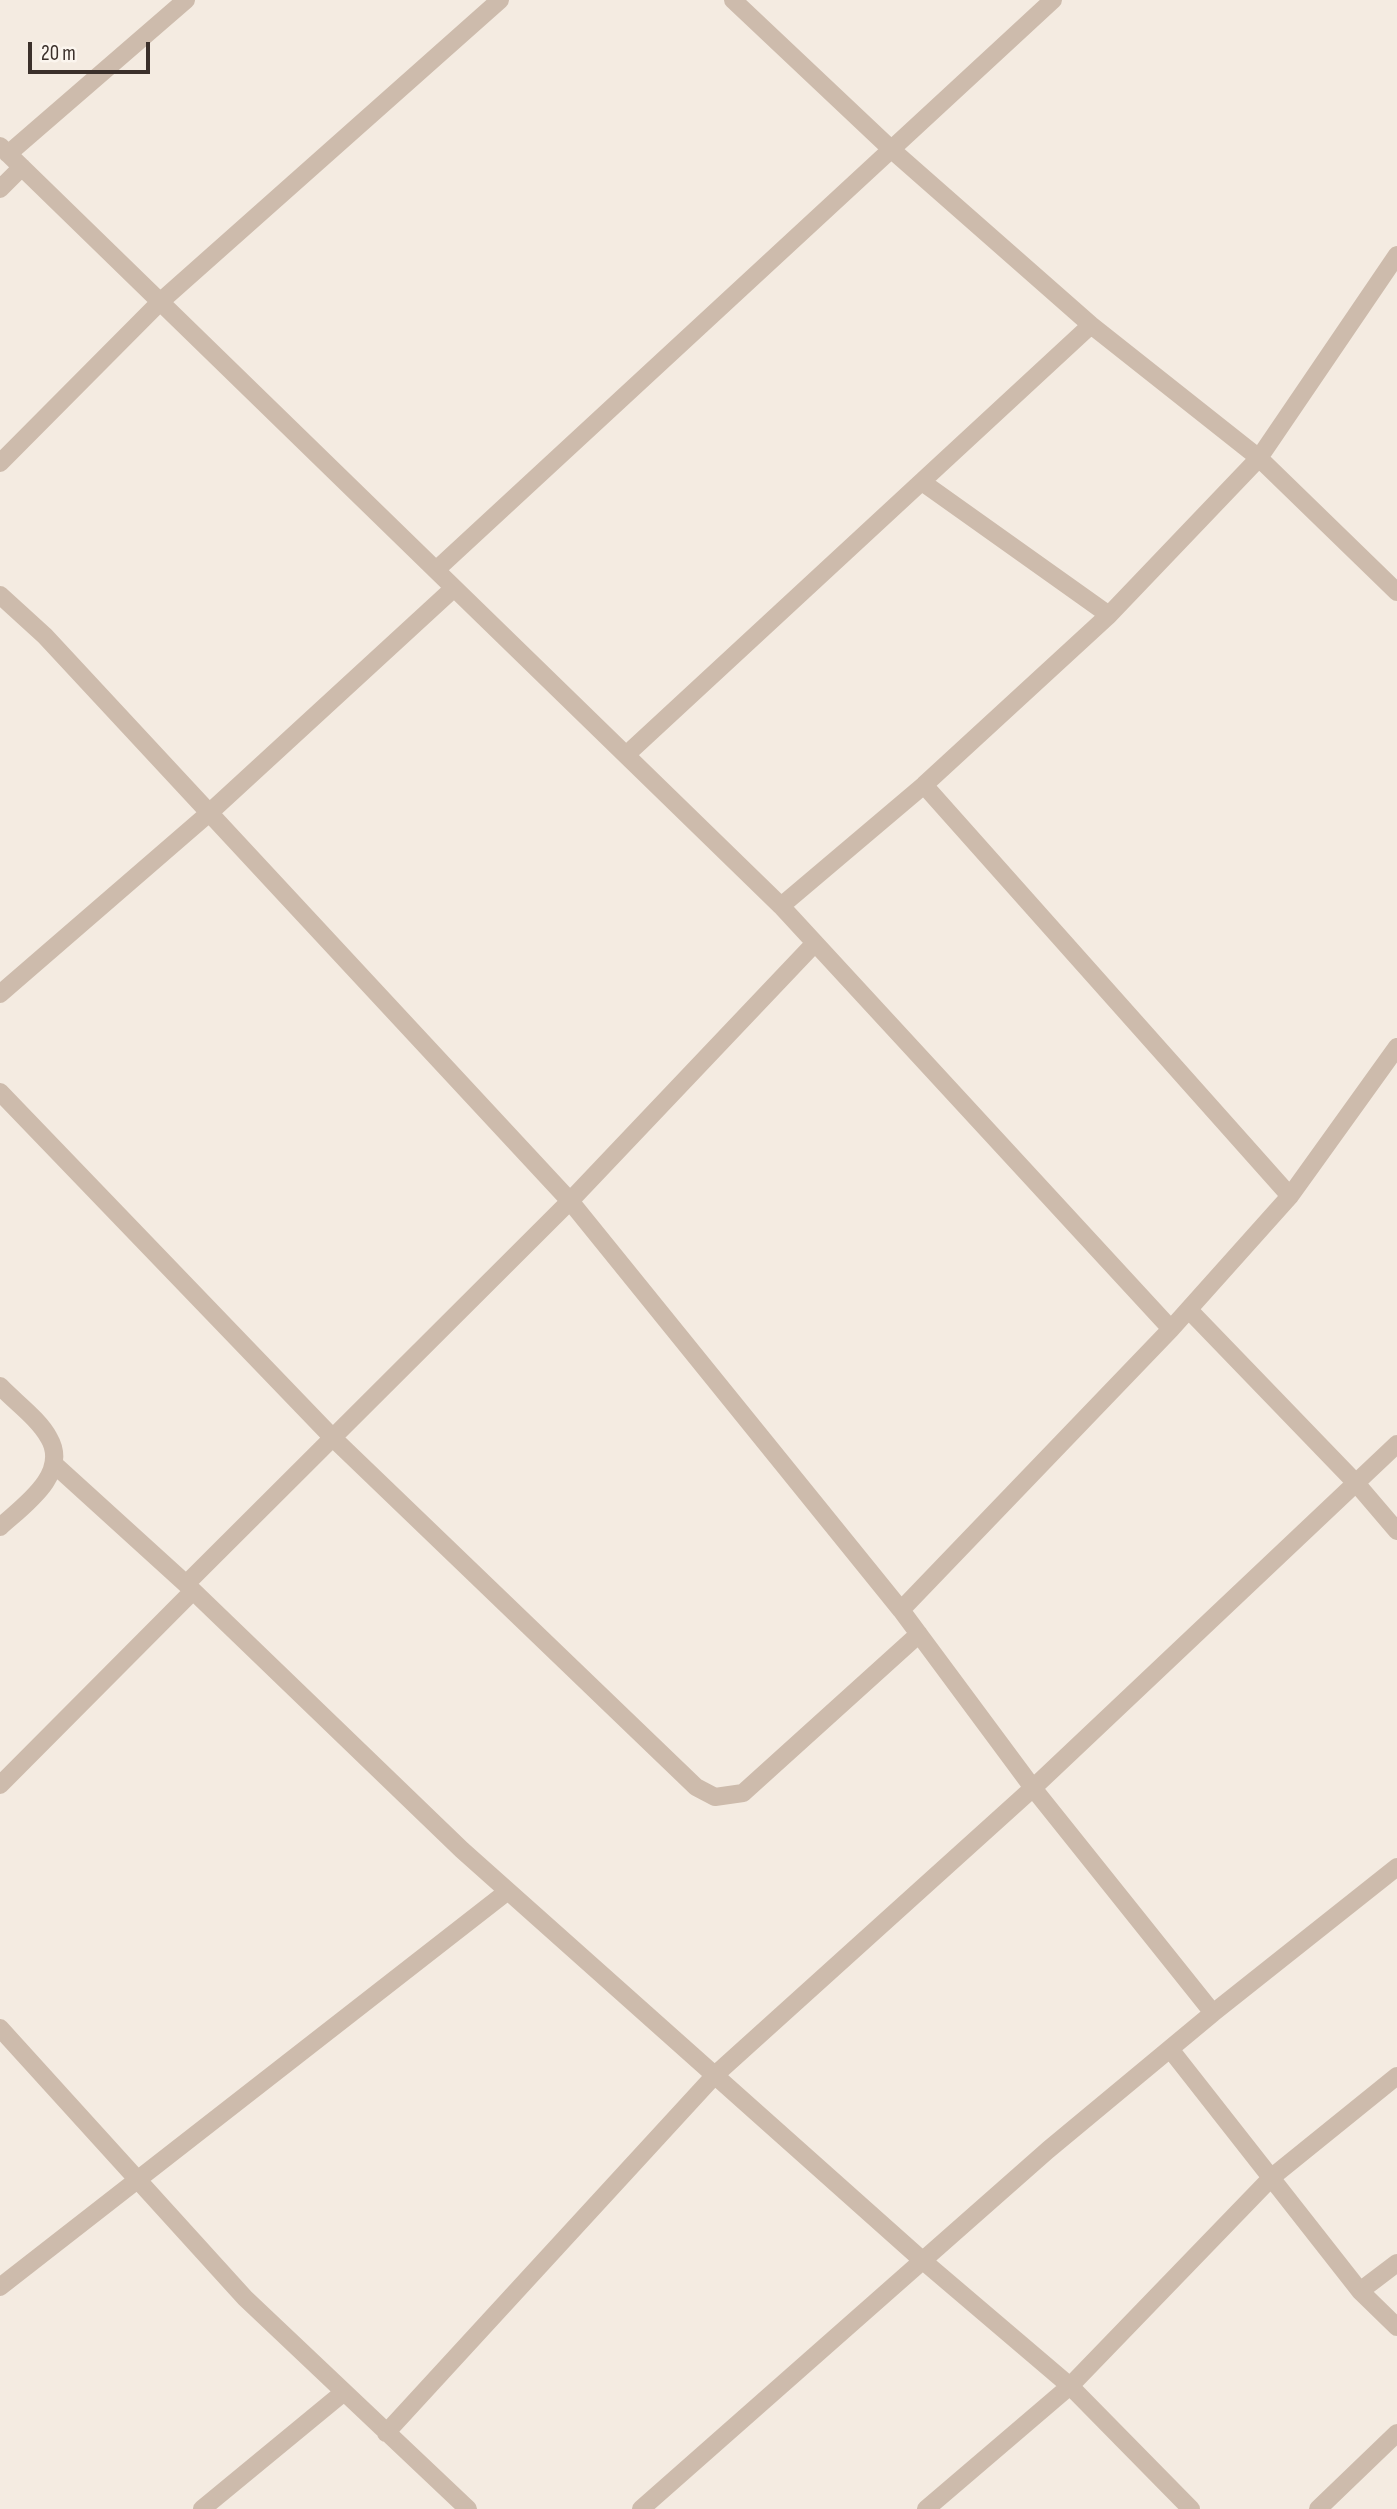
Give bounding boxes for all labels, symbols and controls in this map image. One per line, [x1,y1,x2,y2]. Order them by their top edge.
scale bar [32,28,154,72]
text: 20 m [41,41,76,66]

